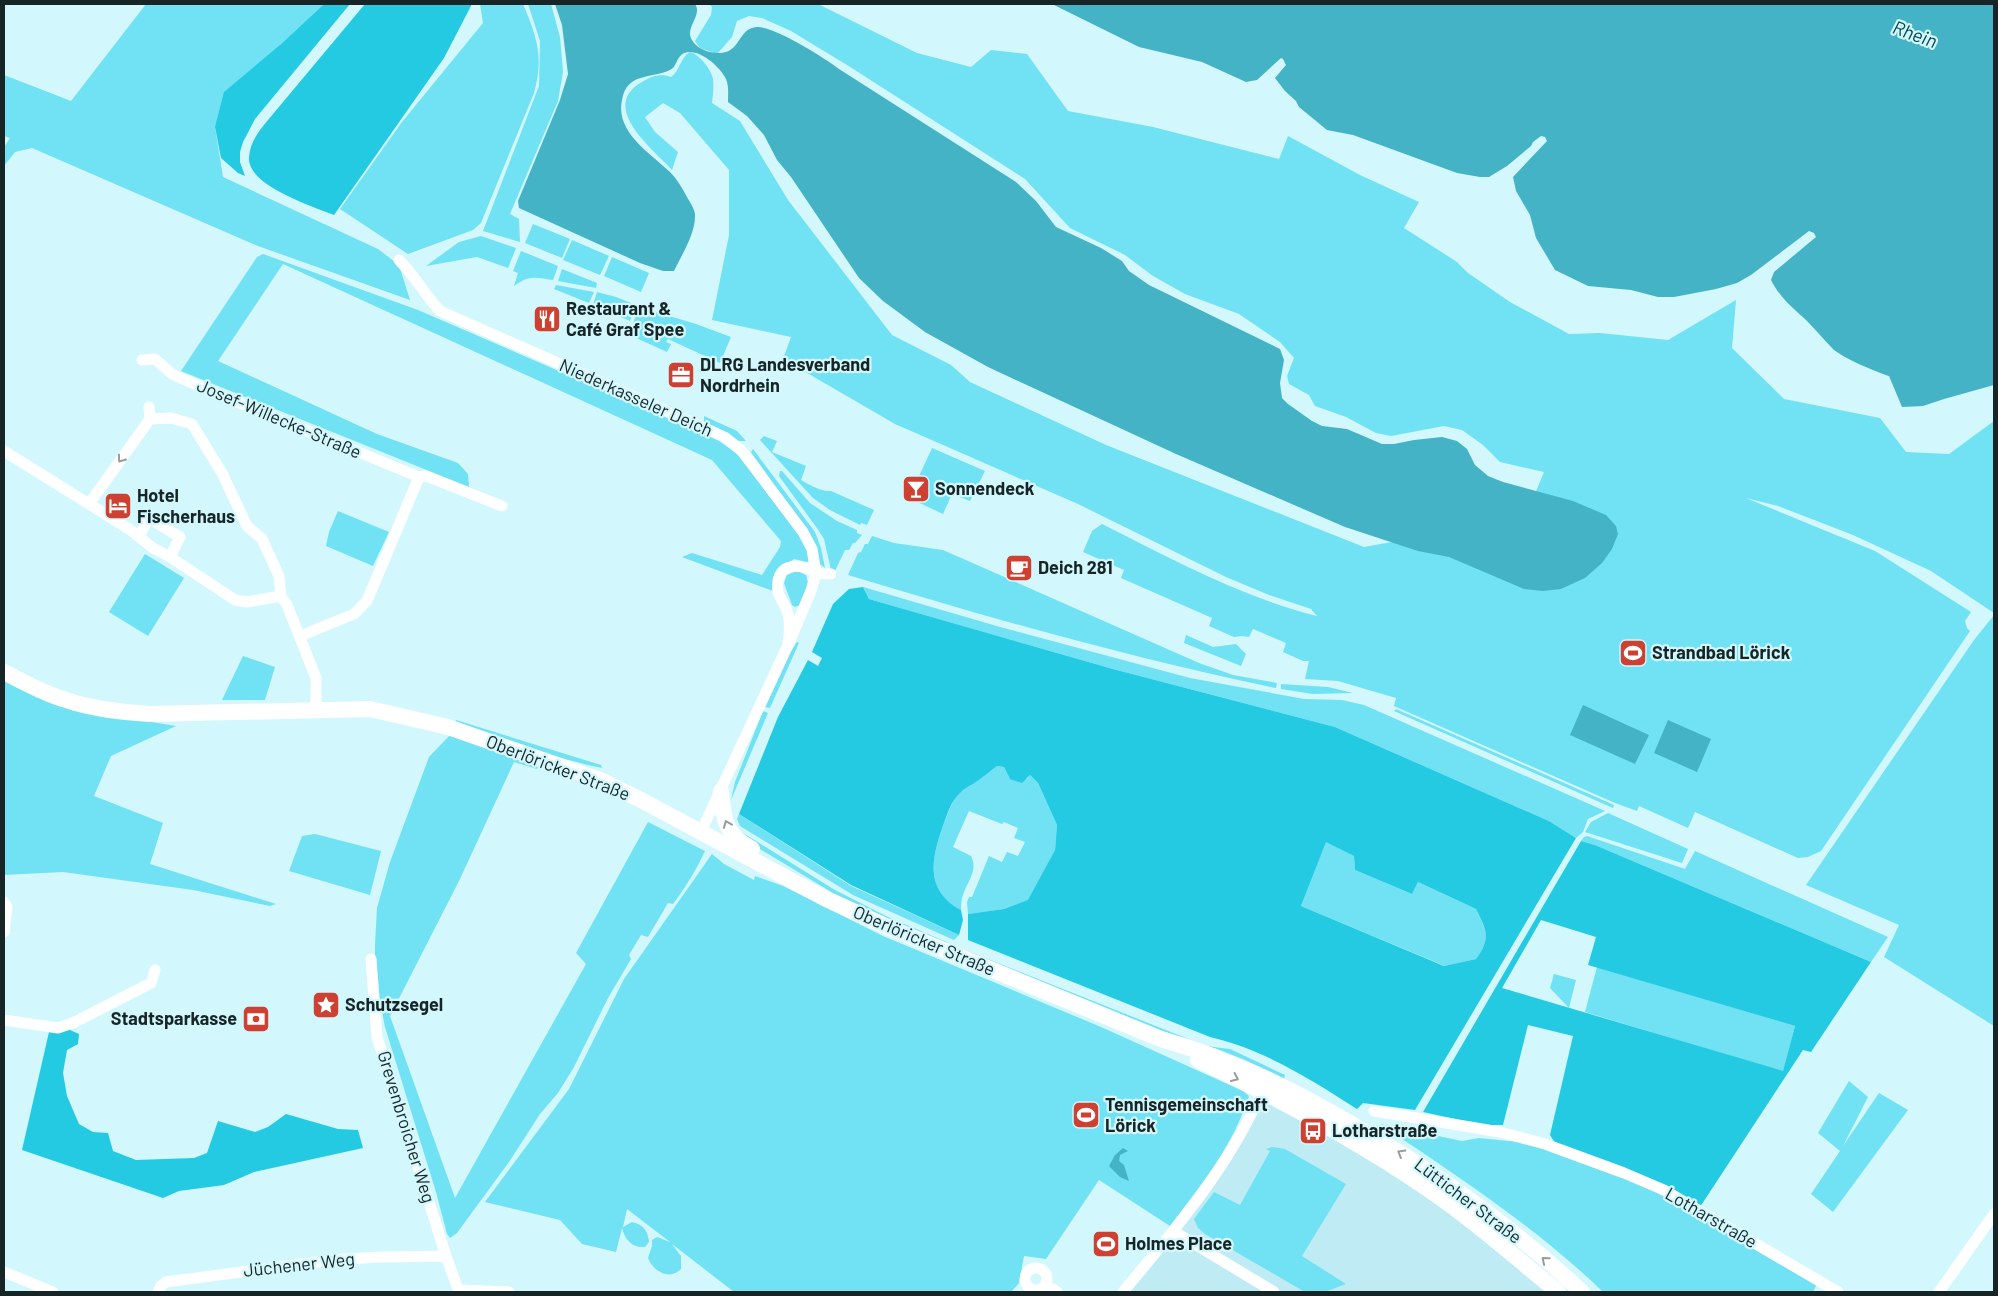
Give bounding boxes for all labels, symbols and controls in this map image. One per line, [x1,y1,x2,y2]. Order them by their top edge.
water label: Rhein [1890,15,1941,52]
place label: Restaurant & Café Graf Spee [566,297,684,340]
restaurant icon: Restaurant & Café Graf Spee [532,304,562,334]
street label: Niederkasseler Deich [556,353,716,441]
place label: DLRG Landesverband Nordrhein [700,353,870,396]
office icon: DLRG Landesverband Nordrhein [666,360,696,390]
street label: Josef-Willecke-Straße [194,373,365,463]
one-way arrow [118,453,127,463]
bar icon: Sonnendeck [901,474,931,504]
place label: Sonnendeck [935,477,1035,499]
place label: Hotel Fischerhaus [137,484,235,527]
hotel icon: Hotel Fischerhaus [103,491,133,521]
cafe icon: Deich 281 [1004,553,1034,583]
place label: Deich 281 [1038,556,1113,578]
sports icon: Strandbad Lörick [1618,638,1648,668]
place label: Strandbad Lörick [1652,641,1791,663]
street label: Oberlöricker Straße [483,730,633,805]
one-way arrow [722,820,733,829]
street label: Oberlöricker Straße [850,900,999,980]
place icon: Schutzsegel [311,990,341,1020]
place label: Schutzsegel [345,993,443,1015]
bank icon: Stadtsparkasse [241,1004,271,1034]
place label: Stadtsparkasse [111,1007,237,1029]
street label: Grevenbroicher Weg [373,1048,441,1205]
one-way arrow [1230,1072,1239,1082]
place label: Tennisgemeinschaft Lörick [1105,1093,1268,1136]
sports icon: Tennisgemeinschaft Lörick [1071,1100,1101,1130]
bus stop icon: Lotharstraße [1298,1116,1328,1146]
place label: Lotharstraße [1332,1119,1437,1141]
one-way arrow [1397,1149,1406,1159]
street label: Lütticher Straße [1411,1153,1527,1248]
street label: Lotharstraße [1662,1182,1761,1252]
sports icon: Holmes Place [1091,1229,1121,1259]
place label: Holmes Place [1125,1232,1232,1254]
street label: Jüchener Weg [242,1247,356,1281]
one-way arrow [1542,1258,1551,1266]

